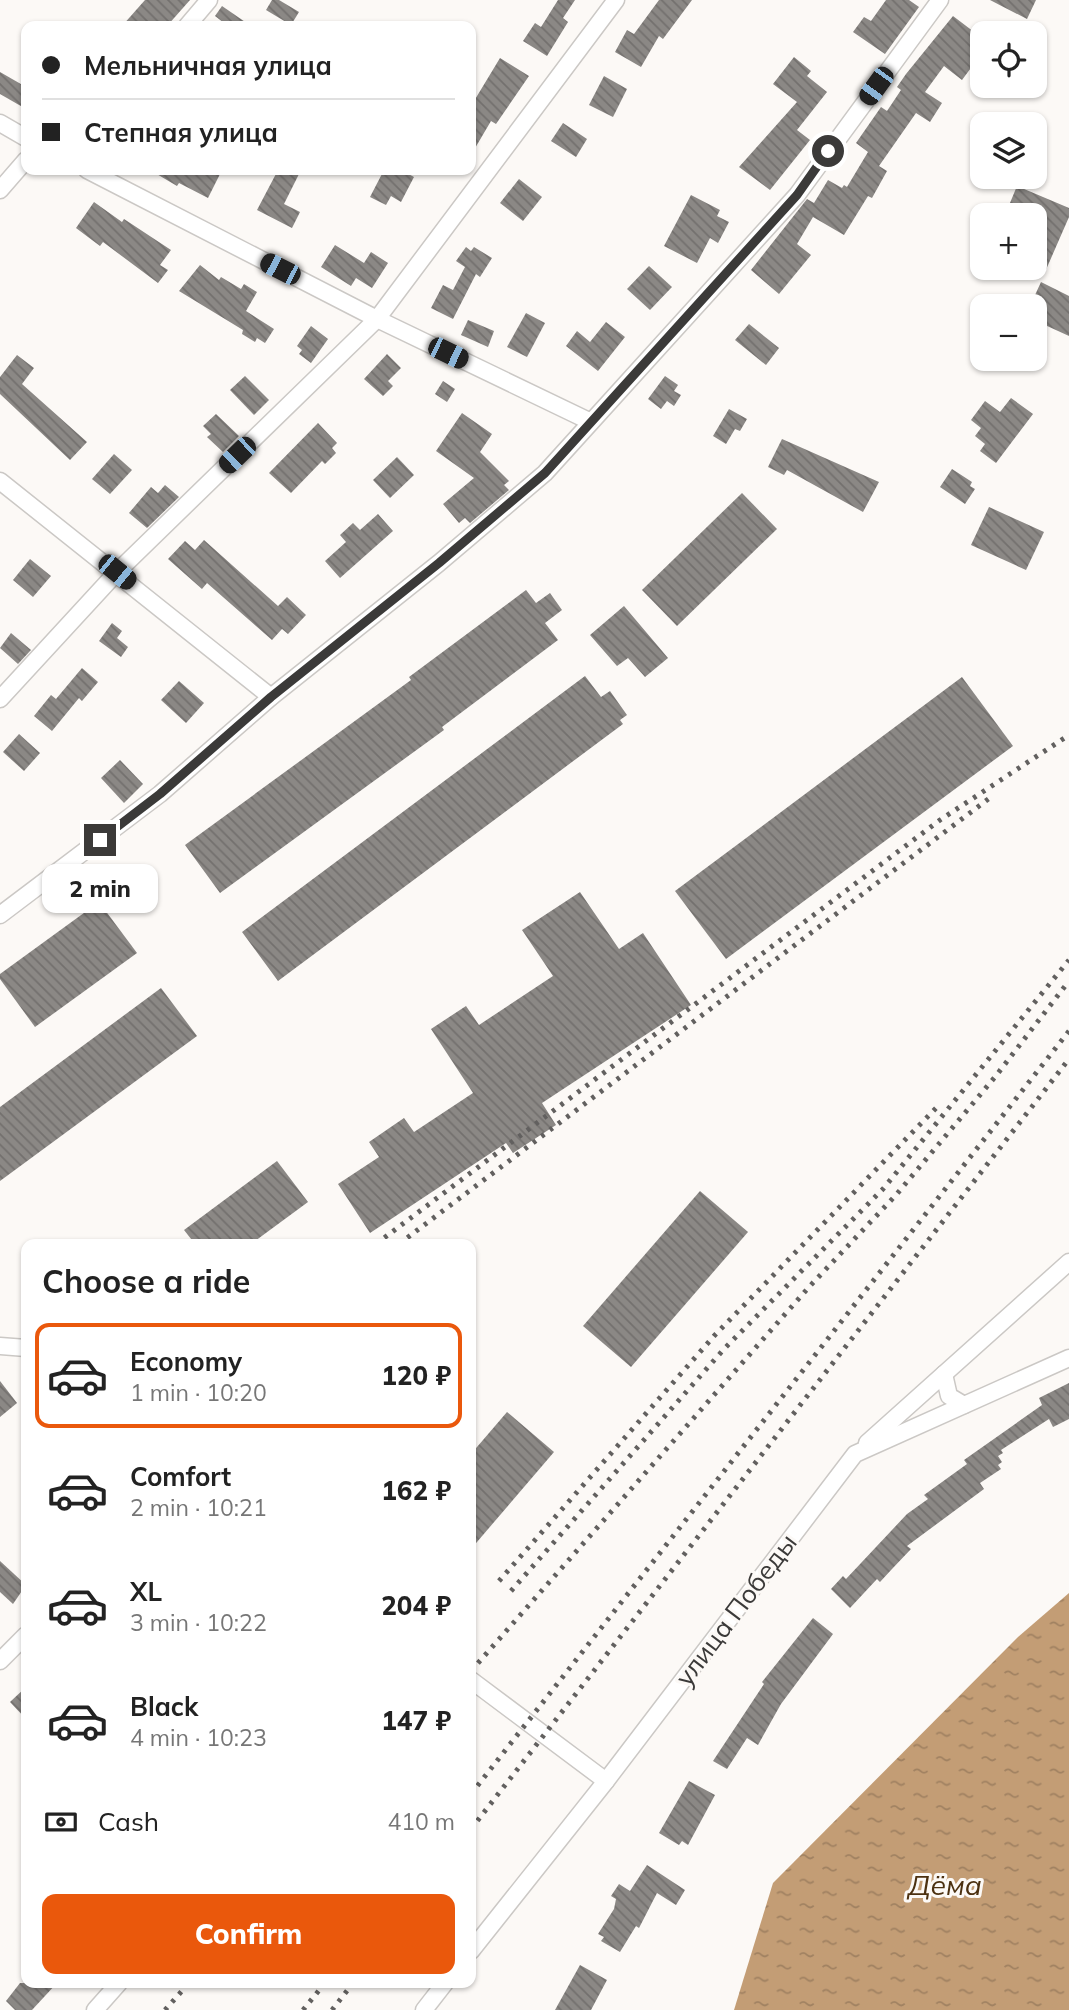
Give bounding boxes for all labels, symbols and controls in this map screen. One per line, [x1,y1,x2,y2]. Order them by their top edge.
map controls [970,21,1047,371]
button: locate [970,21,1047,98]
text: Мельничная улица [84,49,332,82]
car [856,63,897,109]
button: layers [970,112,1047,189]
text: Степная улица [84,116,278,149]
route start [812,135,844,167]
button: + [970,203,1047,280]
car [257,250,304,288]
button: − [970,294,1047,371]
car [425,334,472,372]
car [215,433,260,477]
car [95,551,140,593]
route end [84,824,116,856]
callout: 2 min [42,864,158,914]
text: 2 min [69,874,131,903]
text: Choose a ride [42,1261,250,1301]
icon: car [46,1344,109,1407]
text: Economy [130,1345,242,1378]
text: 120 ₽ [381,1359,451,1392]
text: 1 min · 10:20 [130,1378,267,1407]
icon: car [46,1459,109,1522]
text: Comfort [130,1460,231,1493]
text: 162 ₽ [381,1474,451,1507]
text: 2 min · 10:21 [130,1493,267,1522]
street label: улица Победы [668,1527,804,1692]
icon: car [46,1574,109,1637]
text: XL [130,1575,162,1608]
text: 204 ₽ [381,1589,451,1622]
text: 3 min · 10:22 [130,1608,267,1637]
icon: car [46,1689,109,1752]
text: Black [130,1690,198,1723]
text: 147 ₽ [381,1704,451,1737]
text: 4 min · 10:23 [130,1723,267,1752]
icon: cash [42,1803,80,1841]
text: Cash [98,1805,159,1838]
text: 410 m [387,1807,455,1836]
water label: Дёма [906,1867,982,1902]
button: Confirm [42,1894,455,1974]

